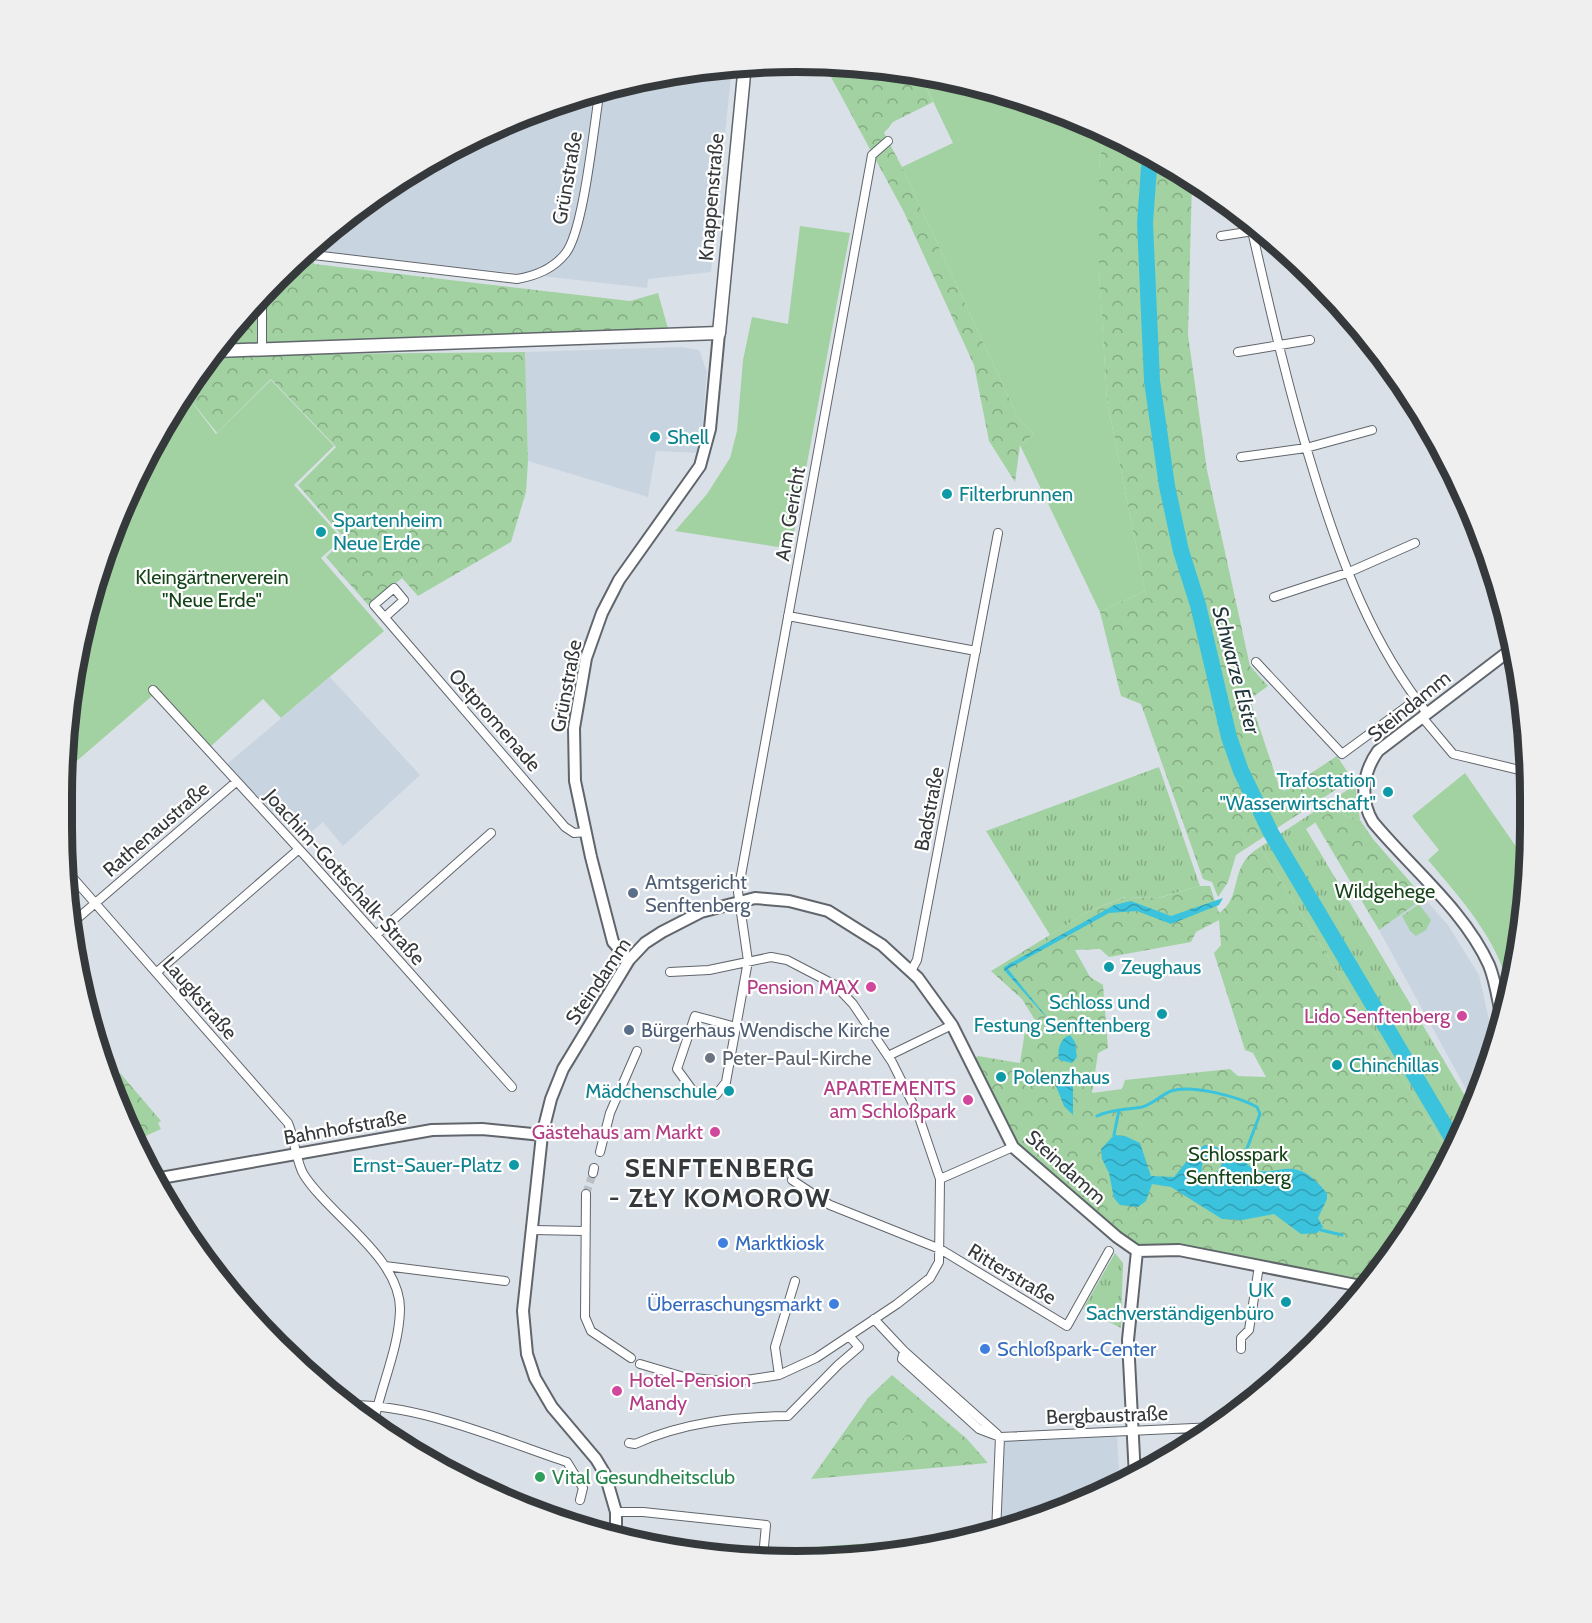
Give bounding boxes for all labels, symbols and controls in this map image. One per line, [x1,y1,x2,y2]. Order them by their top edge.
street label: Grünstraße [547,130,587,226]
street label: Knappenstraße [693,132,729,262]
place label: Shell [667,425,709,449]
marker: Shell [648,430,662,444]
street label: Am Gericht [770,465,810,563]
place label: Filterbrunnen [959,482,1073,506]
marker: Filterbrunnen [940,487,954,501]
place label: Spartenheim Neue Erde [333,508,443,555]
marker: Spartenheim Neue Erde [314,525,328,539]
park label: Kleingärtnerverein "Neue Erde" [135,565,289,612]
water label: Schwarze Elster [1207,603,1266,738]
street label: Grünstraße [545,638,587,734]
street label: Ostpromenade [444,664,546,776]
street label: Steindamm [1363,665,1455,747]
street label: Badstraße [909,765,949,853]
place label: Trafostation "Wasserwirtschaft" [1219,768,1376,815]
street label: Rathenaustraße [98,776,214,882]
street label: Joachim-Gottschalk-Straße [259,783,430,970]
marker: Trafostation "Wasserwirtschaft" [1381,785,1395,799]
place label: Amtsgericht Senftenberg [645,870,751,917]
park label: Wildgehege [1335,879,1435,903]
marker: Amtsgericht Senftenberg [626,886,640,900]
street label: Steindamm [560,933,636,1029]
street label: Laugkstraße [158,952,242,1044]
place label: Zeughaus [1121,955,1201,979]
marker: Zeughaus [1102,960,1116,974]
place label: Pension MAX [747,975,859,999]
marker: Pension MAX [864,980,878,994]
place label: Schloss und Festung Senftenberg [974,990,1151,1037]
place label: Lido Senftenberg [1304,1004,1451,1028]
marker: Schloss und Festung Senftenberg [1155,1007,1169,1021]
marker: Lido Senftenberg [1455,1009,1469,1023]
place label: Bürgerhaus Wendische Kirche [641,1018,890,1042]
marker: Bürgerhaus Wendische Kirche [622,1023,636,1037]
place label: Peter-Paul-Kirche [722,1046,871,1070]
marker: Peter-Paul-Kirche [703,1051,717,1065]
place label: Chinchillas [1349,1053,1439,1077]
marker: Chinchillas [1330,1058,1344,1072]
place label: Polenzhaus [1013,1065,1110,1089]
marker: Polenzhaus [994,1070,1008,1084]
place label: APARTEMENTS am Schloßpark [824,1076,956,1123]
place label: Mädchenschule [585,1079,717,1103]
marker: Mädchenschule [722,1084,736,1098]
marker: APARTEMENTS am Schloßpark [961,1093,975,1107]
street label: Bahnhofstraße [282,1104,408,1150]
place label: Gästehaus am Markt [532,1120,703,1144]
marker: Gästehaus am Markt [708,1125,722,1139]
street label: Steindamm [1021,1125,1111,1209]
park label: Schlosspark Senftenberg [1185,1142,1292,1189]
district label: SENFTENBERG - ZŁY KOMOROW [609,1152,831,1214]
place label: Ernst-Sauer-Platz [352,1153,502,1177]
marker: Ernst-Sauer-Platz [507,1158,521,1172]
place label: Marktkiosk [735,1231,824,1255]
marker: Marktkiosk [716,1236,730,1250]
street label: Ritterstraße [964,1238,1060,1310]
place label: UK Sachverständigenbüro [1086,1278,1275,1325]
place label: Überraschungsmarkt [647,1292,822,1316]
marker: UK Sachverständigenbüro [1279,1295,1293,1309]
marker: Überraschungsmarkt [827,1297,841,1311]
place label: Schloßpark-Center [997,1337,1157,1361]
marker: Schloßpark-Center [978,1342,992,1356]
place label: Hotel-Pension Mandy [629,1368,751,1415]
marker: Hotel-Pension Mandy [610,1384,624,1398]
street label: Bergbaustraße [1046,1401,1168,1429]
place label: Vital Gesundheitsclub [552,1465,735,1489]
marker: Vital Gesundheitsclub [533,1470,547,1484]

